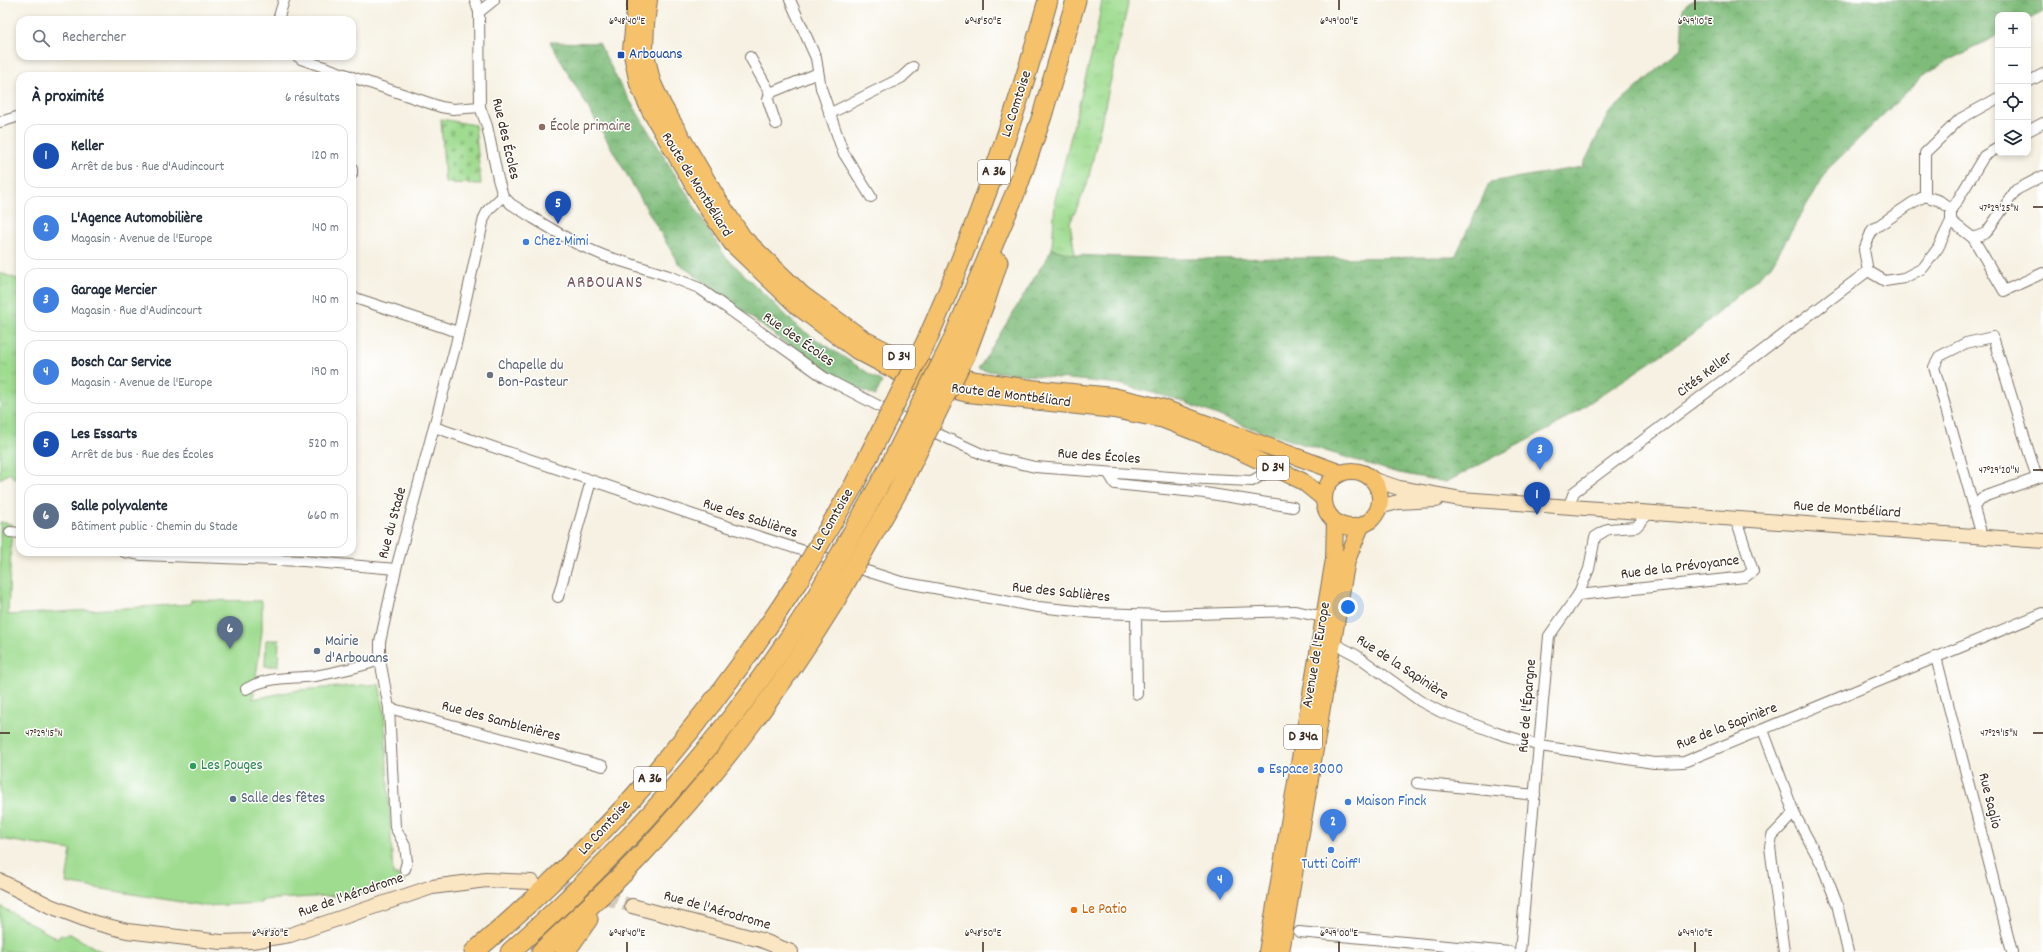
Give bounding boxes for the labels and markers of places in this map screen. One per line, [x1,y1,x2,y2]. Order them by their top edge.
place label: Arbouans [629,44,683,66]
marker: Arbouans [616,50,626,60]
place label: École primaire [550,116,631,138]
marker: École primaire [537,122,547,132]
pin: 5 [545,191,571,224]
place label: Chez Mimi [534,231,589,253]
marker: Chez Mimi [521,237,531,247]
place label: Chapelle du Bon-Pasteur [498,355,569,394]
marker: Chapelle du Bon-Pasteur [485,370,495,380]
pin: 3 [1527,437,1553,470]
pin: 1 [1524,482,1550,515]
pin: 6 [217,616,243,649]
place label: Mairie d'Arbouans [325,631,389,670]
marker: Mairie d'Arbouans [312,646,322,656]
place label: Les Pouges [201,755,263,777]
place label: Espace 3000 [1269,759,1343,781]
marker: Les Pouges [188,761,198,771]
marker: Espace 3000 [1256,765,1266,775]
place label: Salle des fêtes [241,788,325,810]
place label: Maison Finck [1356,791,1426,813]
marker: Salle des fêtes [228,794,238,804]
marker: Maison Finck [1343,797,1353,807]
pin: 2 [1320,809,1346,842]
marker: Tutti Coiff' [1326,845,1336,855]
place label: Tutti Coiff' [1301,854,1361,876]
pin: 4 [1207,867,1233,900]
place label: Le Patio [1082,899,1127,921]
marker: Le Patio [1069,905,1079,915]

